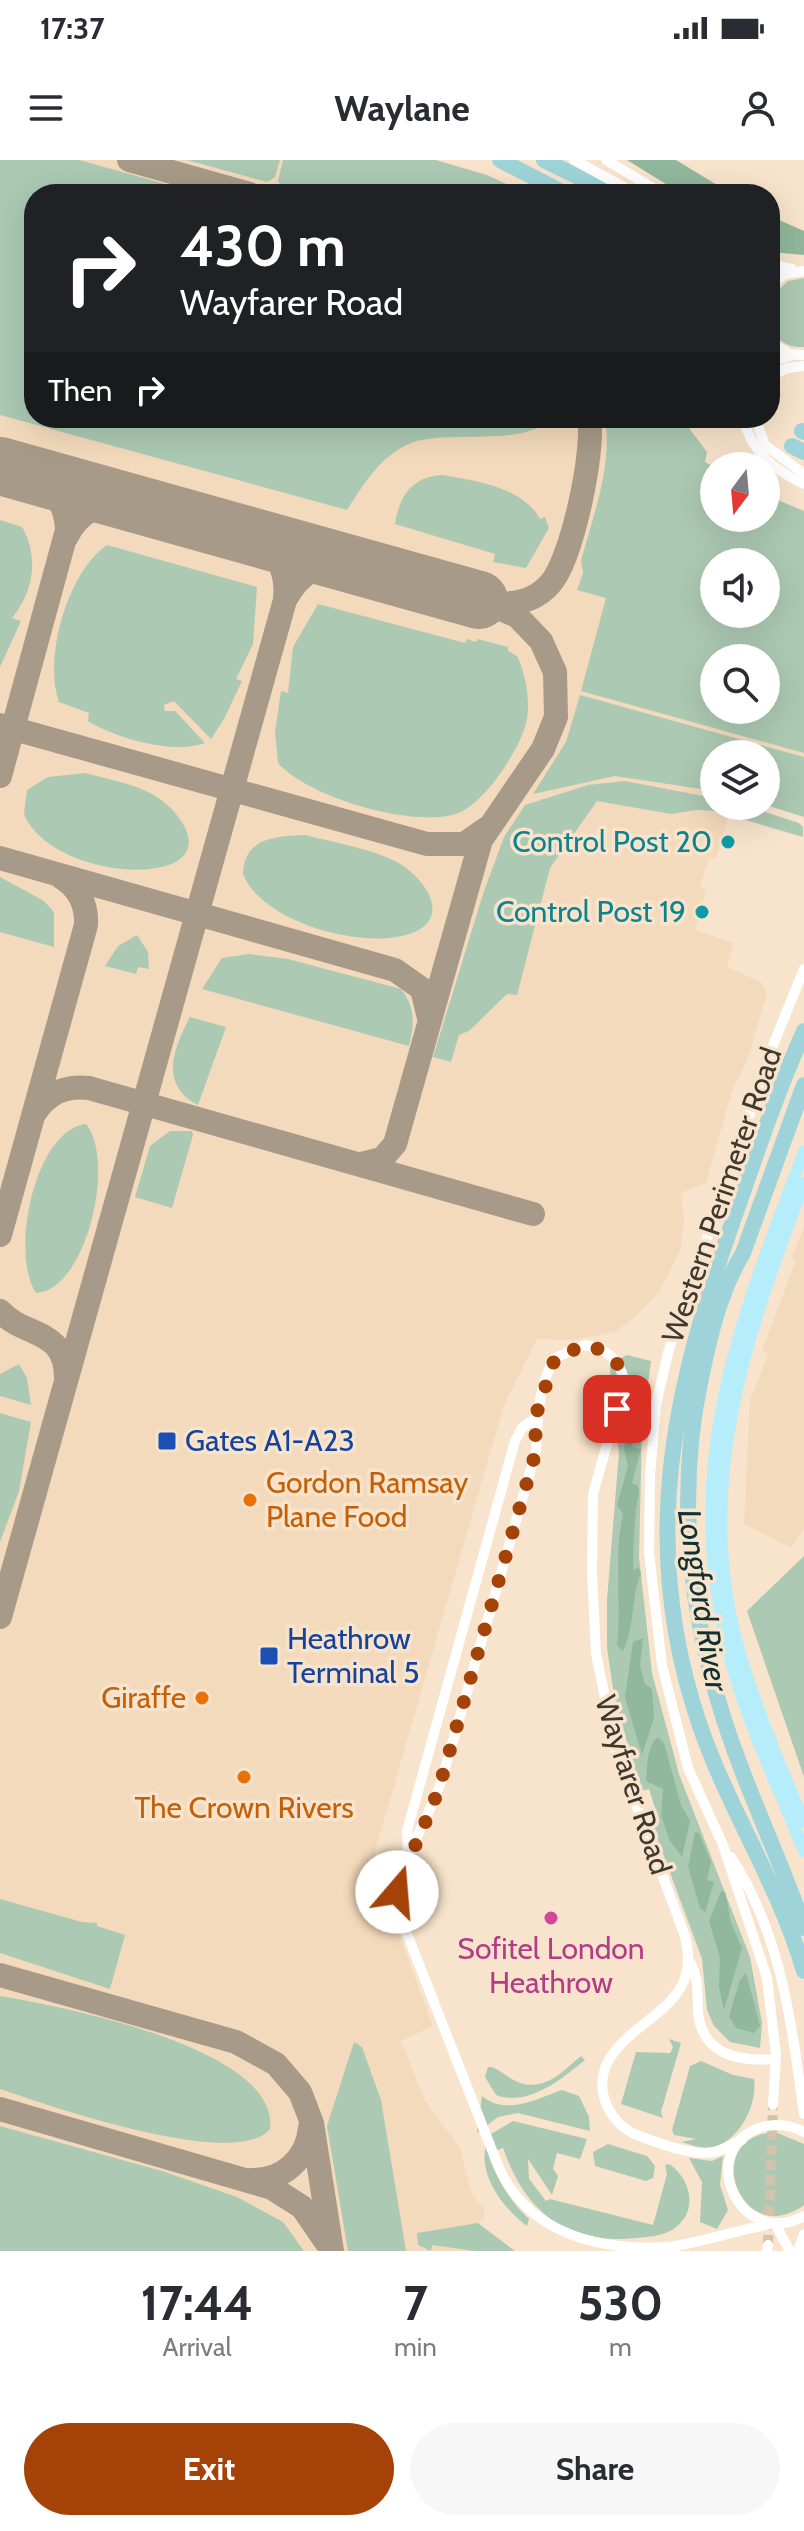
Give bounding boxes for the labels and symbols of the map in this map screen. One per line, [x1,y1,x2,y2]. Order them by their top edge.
north arrow [700,452,780,532]
place label: Control Post 20 [512,823,712,860]
marker: Control Post 20 [719,833,737,851]
place label: Control Post 19 [496,893,686,930]
marker: Control Post 19 [693,903,711,921]
street label: Western Perimeter Road [654,1042,789,1347]
pin [583,1375,651,1443]
place label: Gates A1-A23 [185,1422,355,1459]
marker: Gates A1-A23 [156,1430,178,1452]
place label: Gordon Ramsay Plane Food [266,1464,468,1535]
marker: Gordon Ramsay Plane Food [241,1491,259,1509]
water label: Longford River [670,1506,737,1695]
place label: Heathrow Terminal 5 [287,1620,419,1691]
marker: Heathrow Terminal 5 [258,1645,280,1667]
place label: Giraffe [101,1679,186,1716]
marker: Giraffe [193,1689,211,1707]
street label: Wayfarer Road [587,1691,680,1879]
marker: The Crown Rivers [235,1768,253,1786]
place label: The Crown Rivers [134,1789,354,1826]
position arrow [355,1850,439,1934]
marker: Sofitel London Heathrow [542,1909,560,1927]
place label: Sofitel London Heathrow [457,1930,645,2001]

